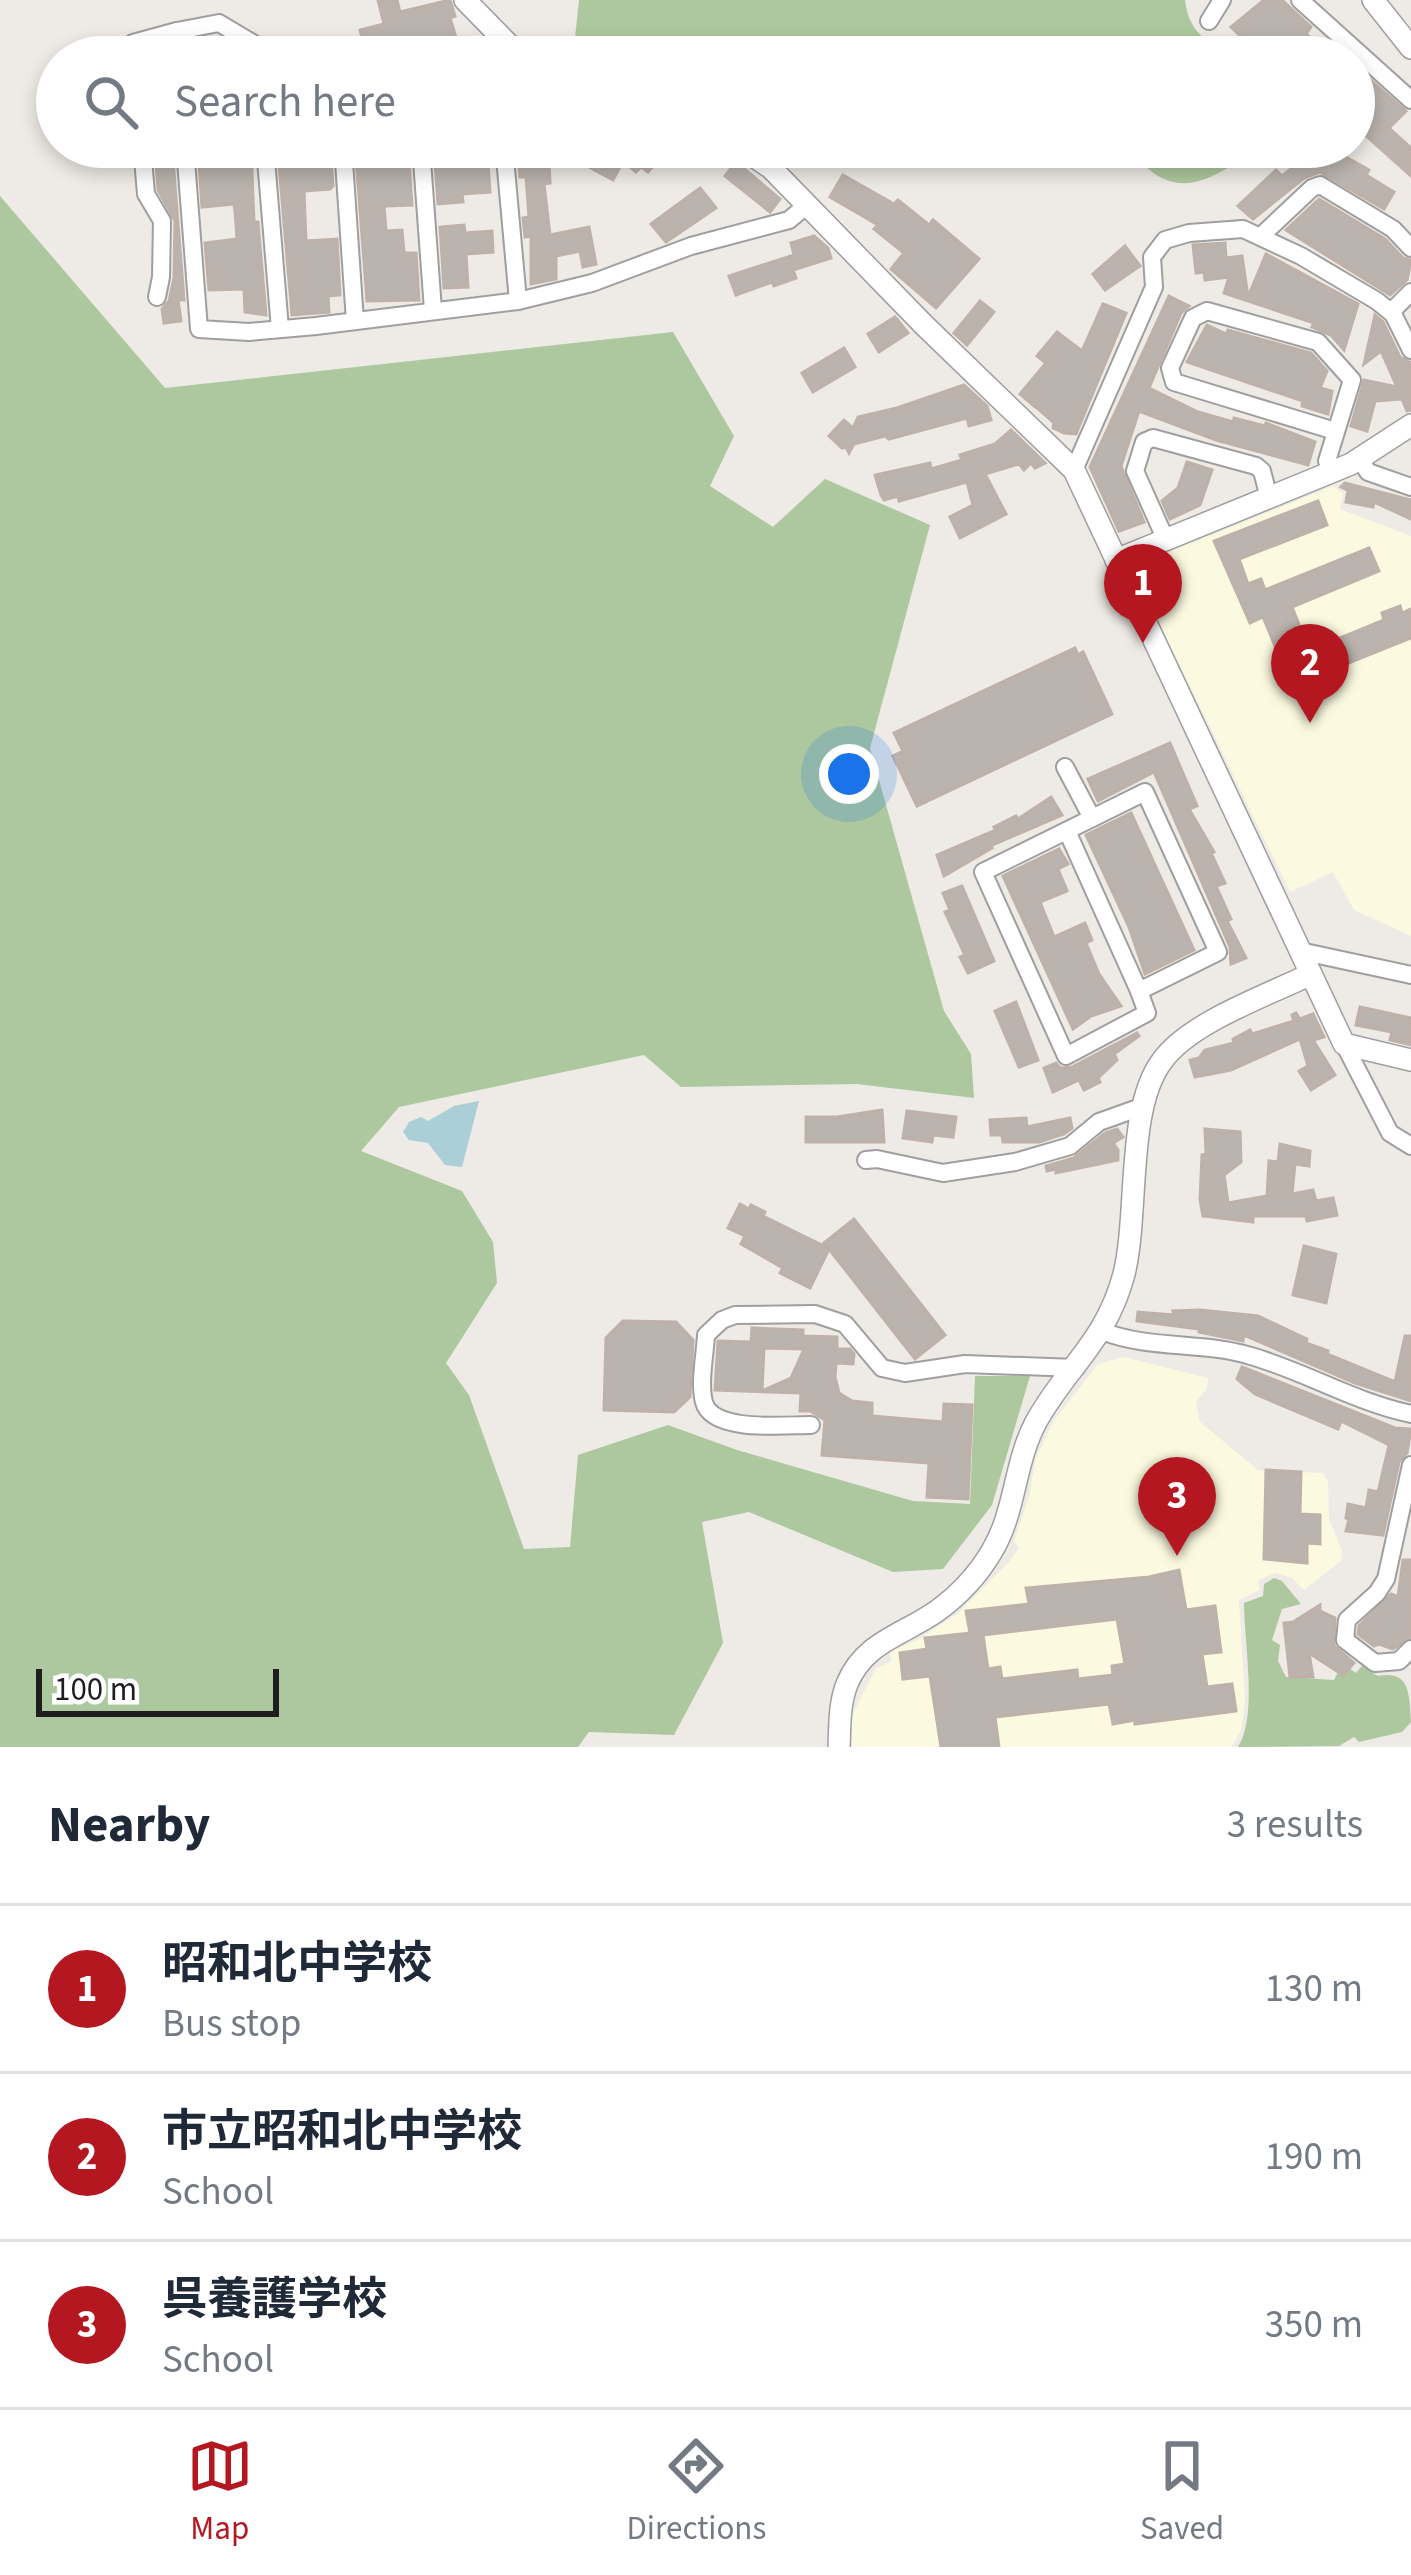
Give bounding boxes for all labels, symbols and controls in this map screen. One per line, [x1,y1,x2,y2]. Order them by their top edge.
search box [36,36,1375,168]
icon: search [78,69,144,135]
text: Search here [174,70,396,134]
pin: 1 [1104,544,1182,643]
pin: 2 [1271,624,1349,723]
your location [819,744,879,804]
pin: 3 [1138,1457,1216,1556]
scale bar [36,1663,279,1716]
text: 100 m [54,1666,137,1713]
text: Nearby [48,1789,210,1861]
text: 3 results [1227,1797,1363,1853]
text: 昭和北中学校 [162,1932,432,1996]
text: 1 [77,1961,97,2017]
text: 130 m [1265,1961,1363,2017]
text: Bus stop [162,1996,301,2052]
text: 市立昭和北中学校 [162,2100,522,2164]
text: 2 [77,2129,97,2185]
text: 190 m [1265,2129,1363,2185]
text: School [162,2164,274,2220]
text: 呉養護学校 [162,2268,387,2332]
text: 3 [77,2297,97,2353]
text: 350 m [1265,2297,1363,2353]
text: School [162,2332,274,2388]
tab: Map [187,2433,253,2552]
tab: Directions [627,2433,766,2552]
tab: Saved [1140,2433,1224,2552]

